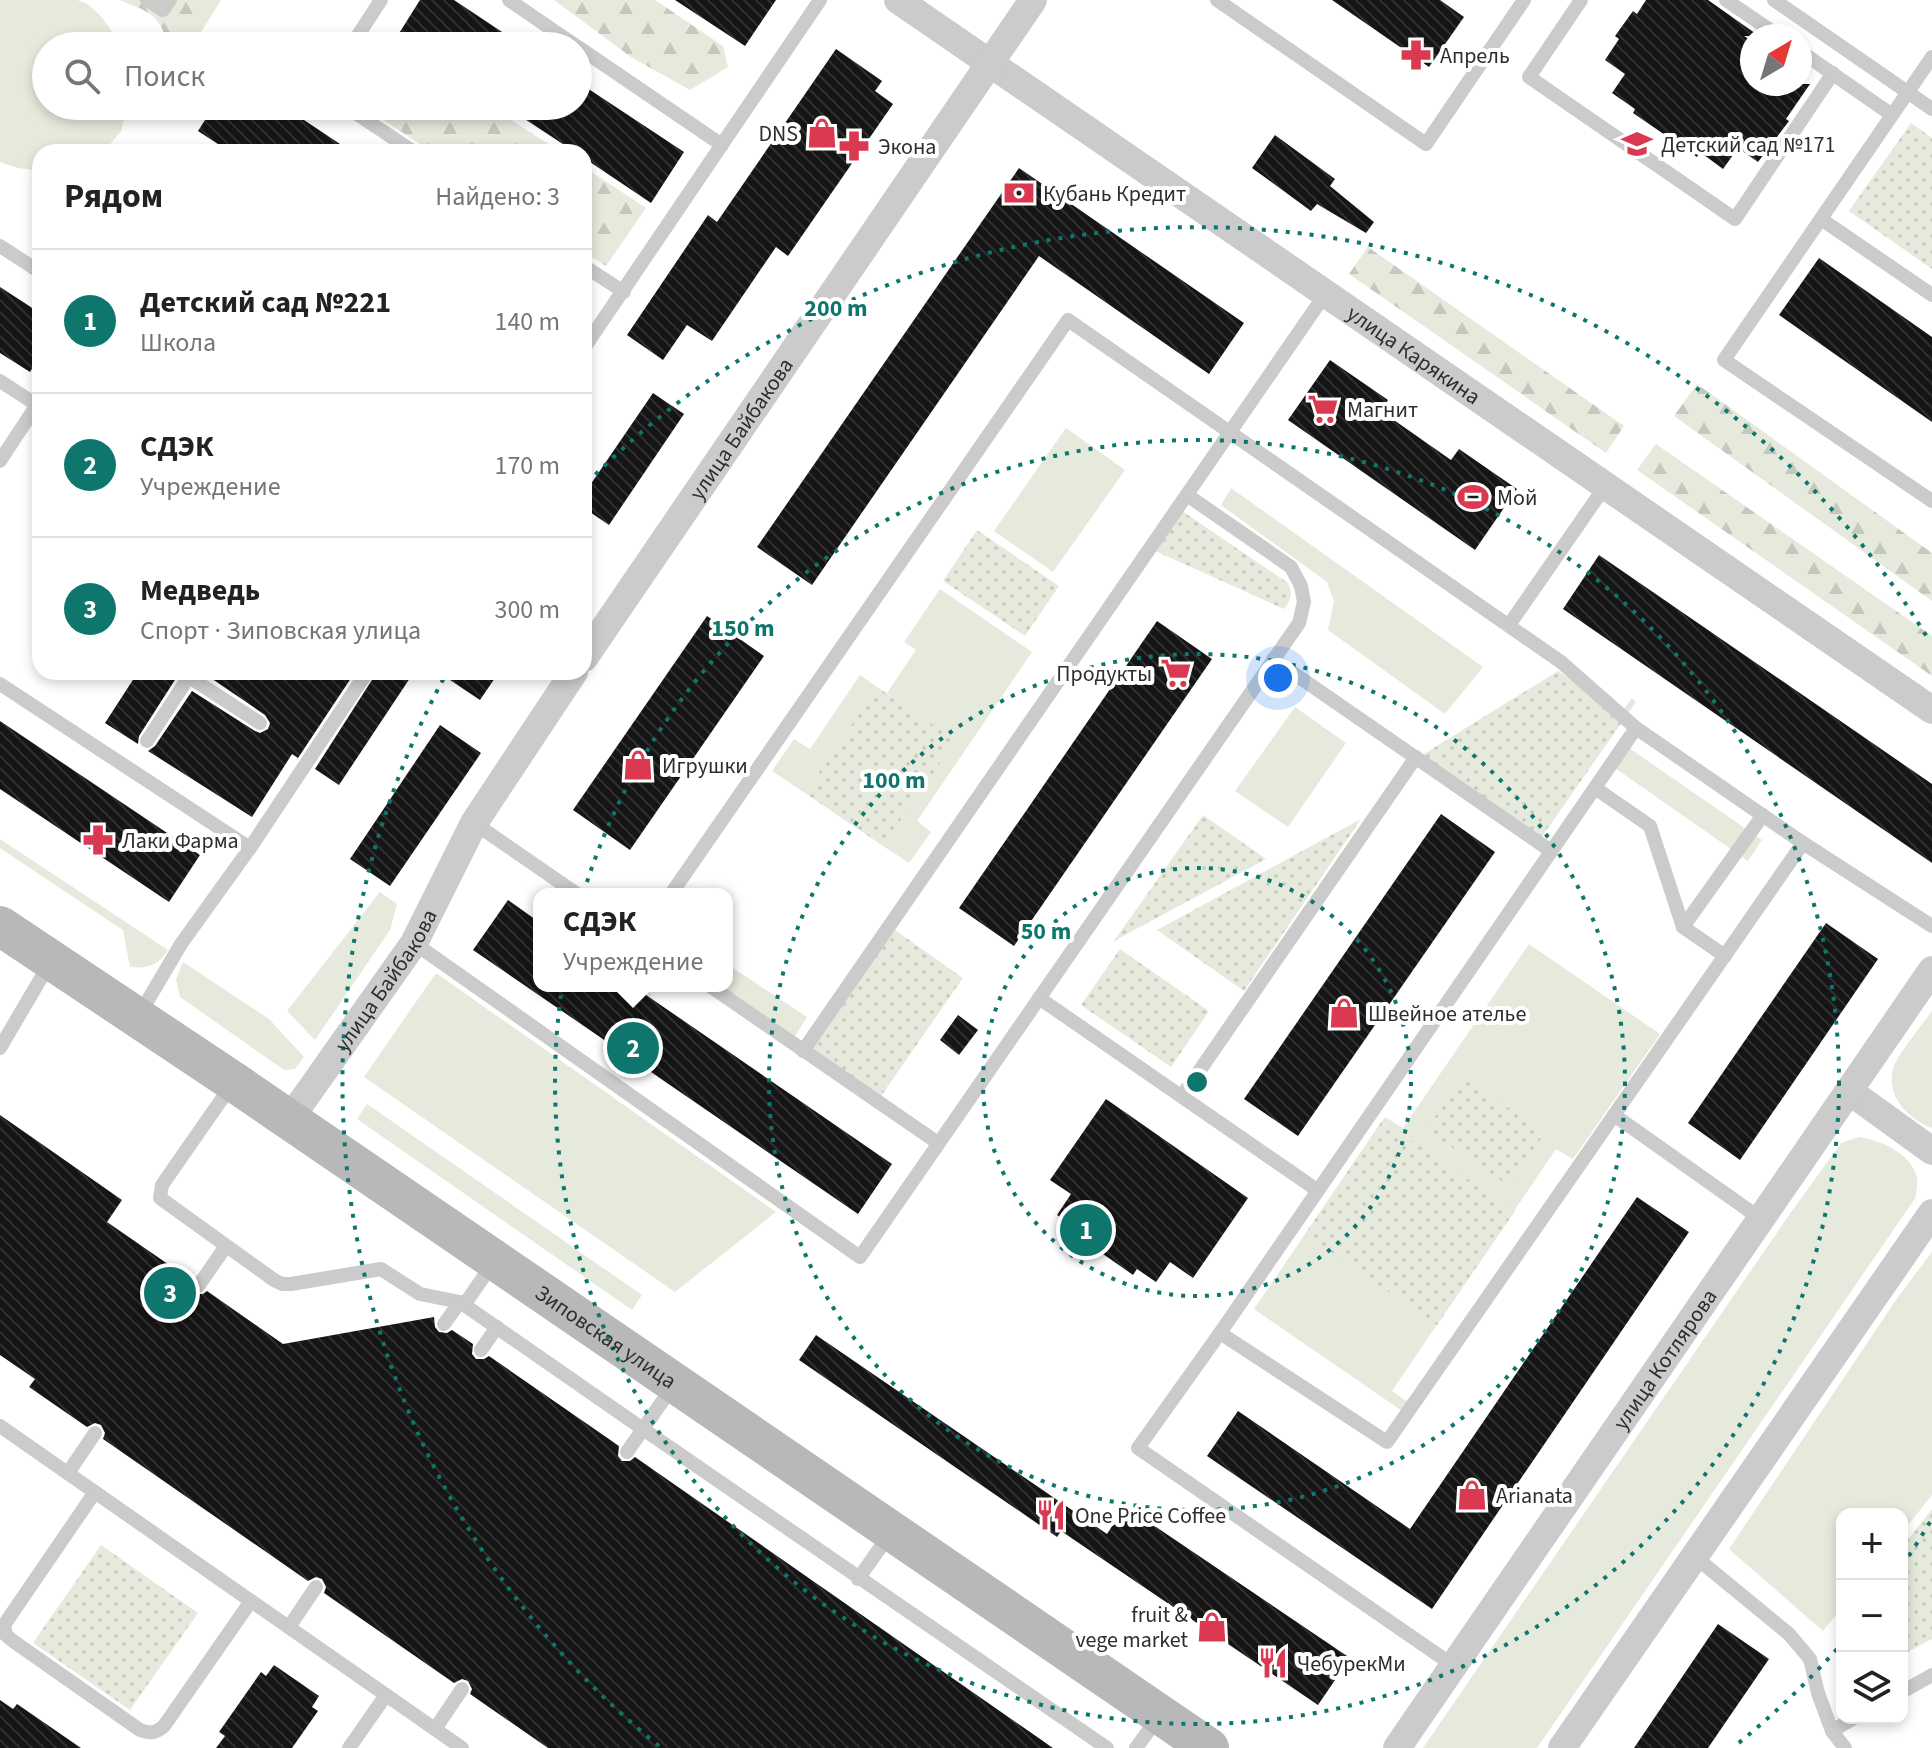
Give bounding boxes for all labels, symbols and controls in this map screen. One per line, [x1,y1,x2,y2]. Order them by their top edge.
north arrow [1740,24,1812,96]
search box [32,32,592,120]
pharmacy icon: Апрель [1399,38,1433,72]
place label: Апрель [1440,40,1510,72]
icon: search [60,54,104,98]
text: Поиск [124,55,205,98]
shop icon: DNS [805,116,839,150]
place label: DNS [758,118,798,150]
school or university icon: Детский сад №171 [1620,127,1654,161]
pharmacy icon: Экона [837,129,871,163]
place label: Детский сад №171 [1661,129,1835,161]
place label: Экона [878,131,936,163]
text: Рядом [64,172,163,221]
bank icon: Кубань Кредит [1002,176,1036,210]
text: Найдено: 3 [435,178,560,215]
place label: Кубань Кредит [1043,178,1186,210]
text: Детский сад №221 [140,281,391,324]
text: 200 m [804,291,868,326]
street label: улица Карякина [1340,298,1487,413]
text: 1 [83,303,97,340]
text: 140 m [494,303,560,340]
text: Школа [140,324,216,361]
street label: улица Байбакова [682,351,802,507]
supermarket icon: Магнит [1306,392,1340,426]
place label: Магнит [1347,394,1418,426]
text: СДЭК [140,425,213,468]
text: 2 [83,447,97,484]
text: 170 m [494,447,560,484]
text: Учреждение [140,468,281,505]
sports icon: Мой [1456,480,1490,514]
place label: Мой [1497,482,1537,514]
text: Медведь [140,569,260,612]
text: 3 [83,591,97,628]
text: 300 m [494,591,560,628]
text: 150 m [711,611,775,646]
text: Спорт · Зиповская улица [140,612,421,649]
supermarket icon: Продукты [1159,656,1193,690]
place label: Продукты [1056,658,1152,690]
your location [1258,658,1298,698]
shop icon: Игрушки [621,748,655,782]
place label: Игрушки [662,750,748,782]
text: 100 m [862,763,926,798]
pharmacy icon: Лаки Фарма [81,823,115,857]
place label: Лаки Фарма [122,825,239,857]
popup [533,888,733,992]
text: СДЭК [563,900,636,943]
street label: улица Байбакова [327,904,445,1059]
text: 50 m [1021,914,1071,949]
text: Учреждение [563,943,703,980]
shop icon: Швейное ателье [1327,996,1361,1030]
place label: Швейное ателье [1368,998,1526,1030]
pin: 2 [607,1018,659,1078]
centre of rings [1183,1068,1211,1096]
pin: 1 [1060,1200,1112,1260]
pin: 3 [144,1263,196,1323]
street label: Зиповская улица [528,1277,683,1397]
street label: улица Котлярова [1605,1283,1725,1437]
shop icon: Arianata [1455,1478,1489,1512]
place label: Arianata [1496,1480,1573,1512]
restaurant icon: One Price Coffee [1034,1498,1068,1532]
place label: One Price Coffee [1075,1500,1226,1532]
map controls [1836,1508,1908,1724]
button: + [1836,1508,1908,1580]
button: − [1836,1580,1908,1652]
place label: fruit & vege market [1075,1599,1189,1656]
shop icon: fruit & vege market [1195,1610,1229,1644]
restaurant icon: ЧебурекМи [1256,1646,1290,1680]
place label: ЧебурекМи [1297,1648,1406,1680]
button: layers [1836,1652,1908,1724]

